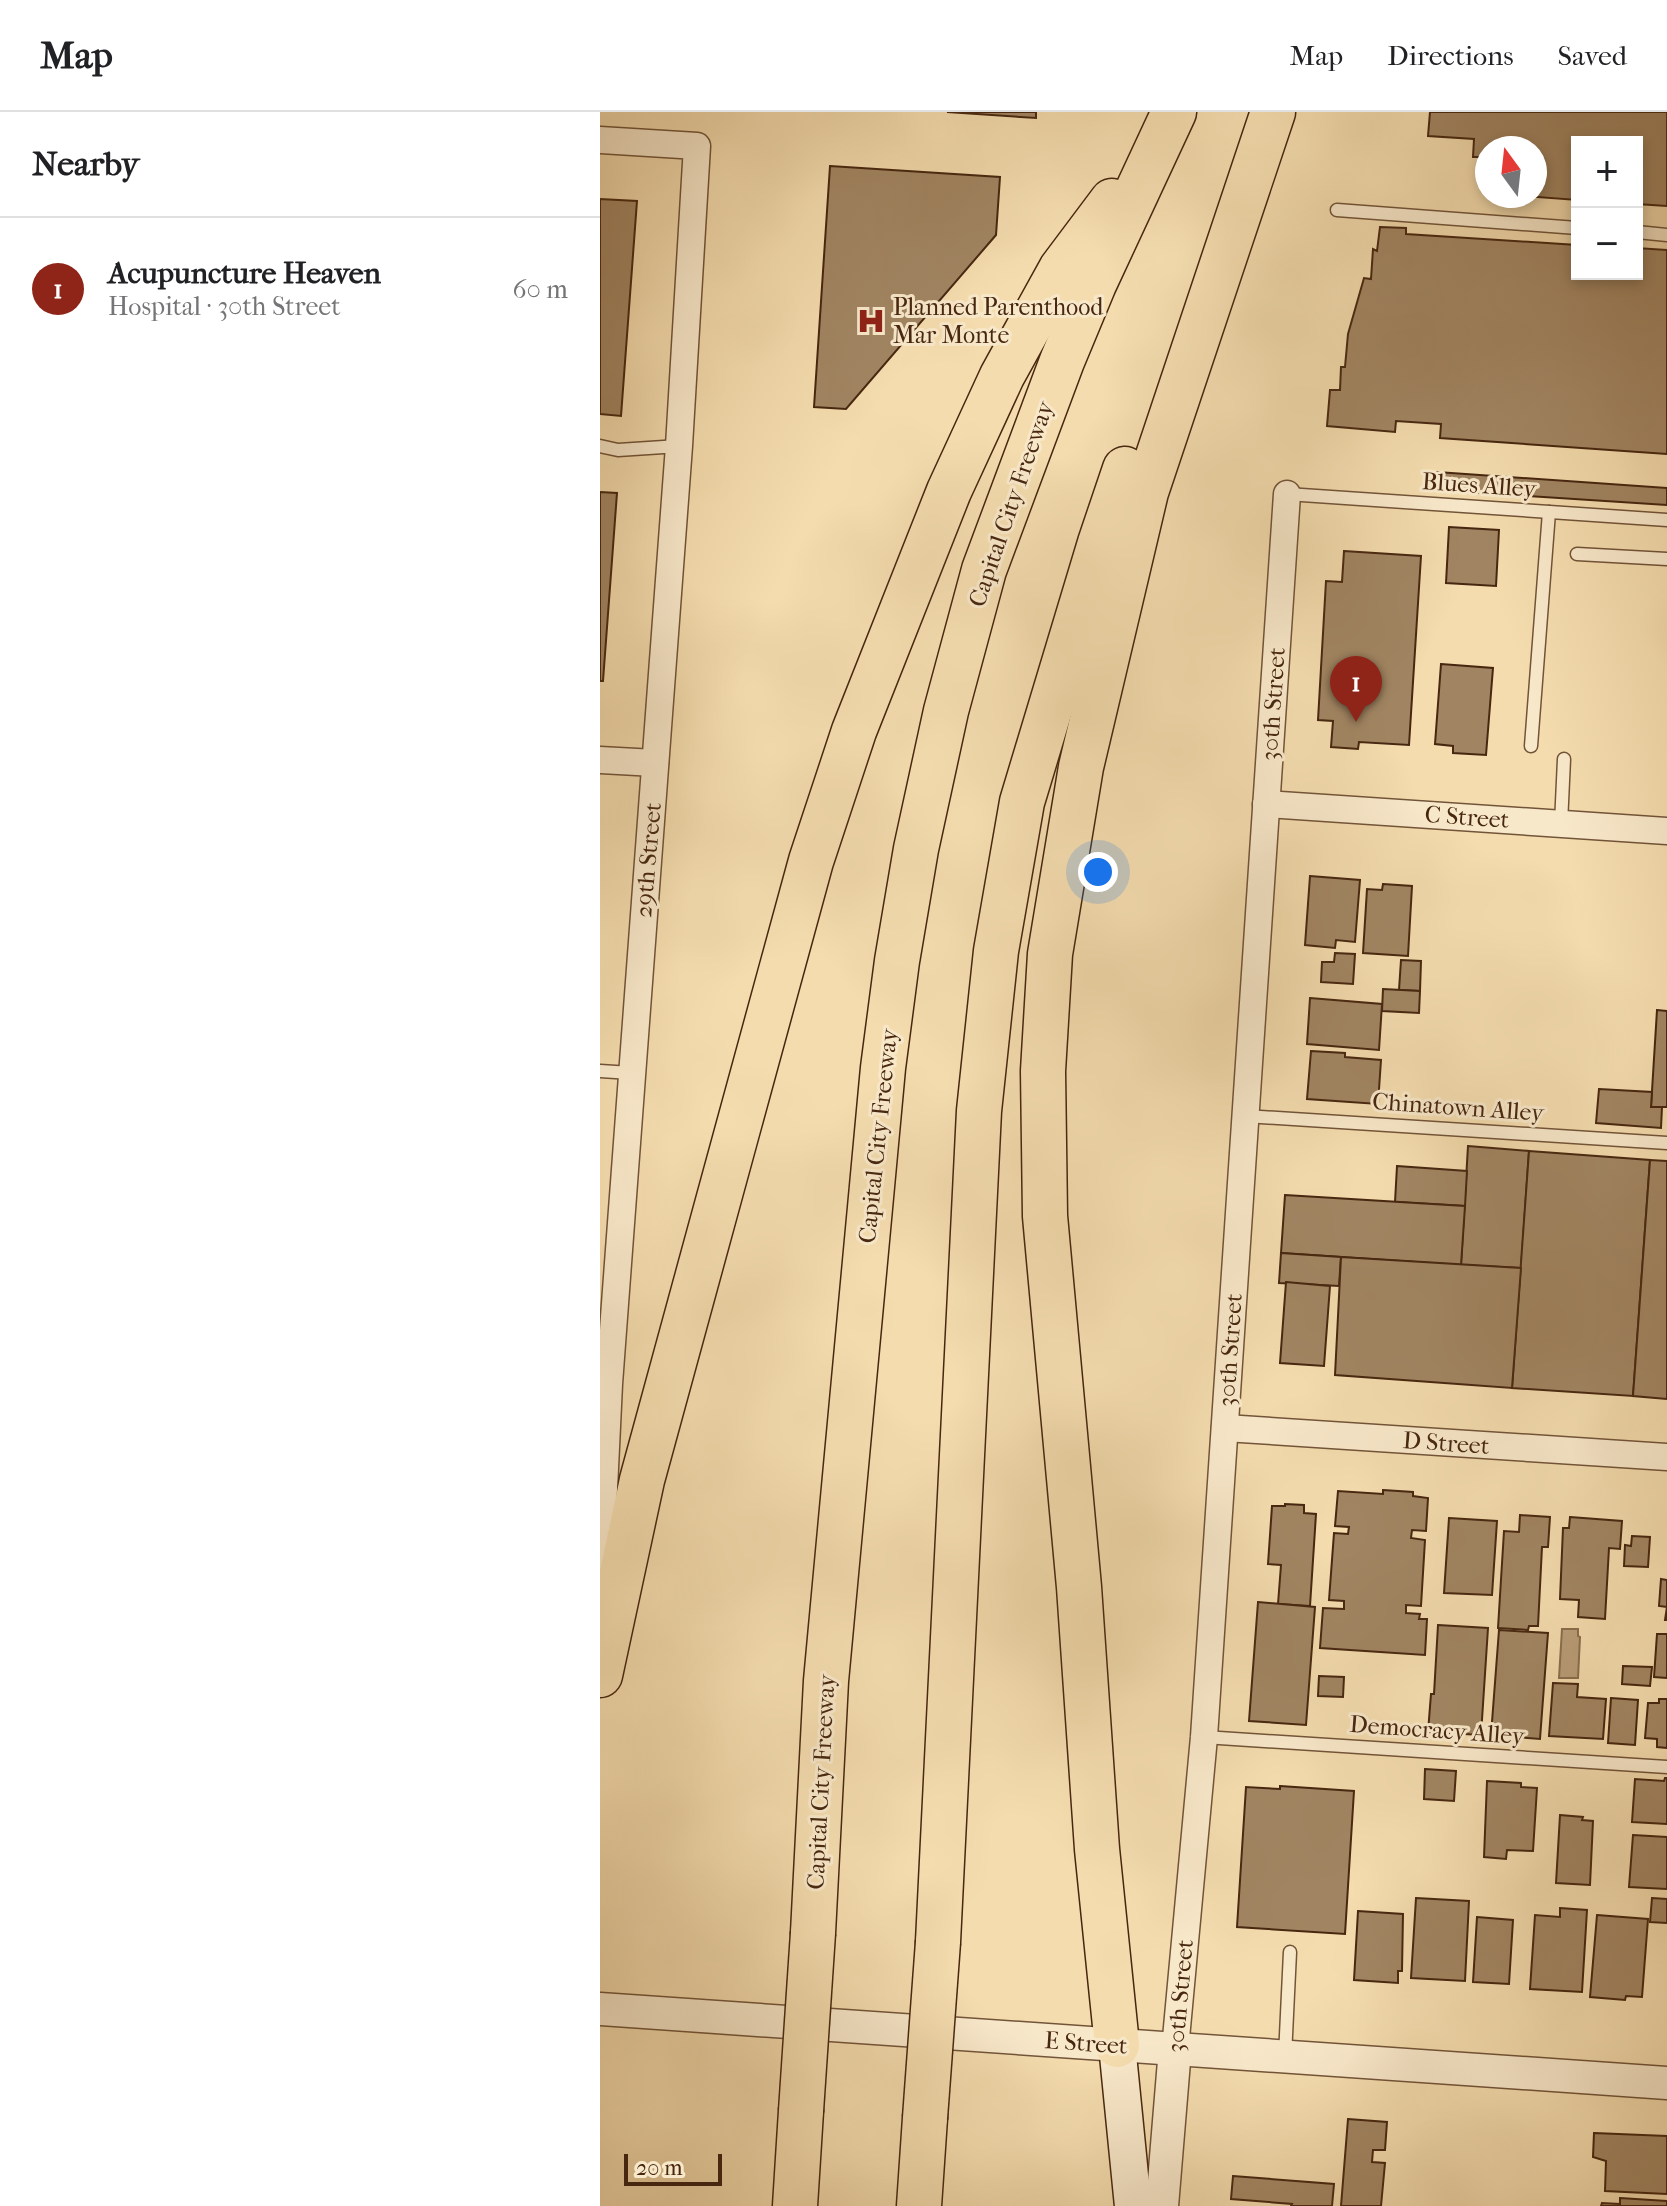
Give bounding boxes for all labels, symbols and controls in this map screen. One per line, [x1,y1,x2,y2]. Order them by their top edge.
text: Map [40,33,113,78]
text: Map [1290,39,1343,72]
text: Directions [1387,39,1514,72]
text: Saved [1558,39,1627,72]
north arrow [1475,136,1547,208]
map controls [1571,136,1643,280]
button: + [1571,136,1643,208]
text: Nearby [32,144,139,184]
button: − [1571,208,1643,280]
text: Acupuncture Heaven [108,256,381,291]
text: 1 [53,274,63,305]
text: 60 m [512,274,568,305]
text: Hospital · 30th Street [108,291,341,322]
place label: Planned Parenthood Mar Monte [893,293,1104,349]
hospital icon: Planned Parenthood Mar Monte [856,306,886,336]
street label: Capital City Freeway [963,396,1060,610]
street label: Blues Alley [1421,467,1538,503]
street label: 30th Street [1255,646,1291,762]
pin: 1 [1330,656,1382,722]
street label: C Street [1424,800,1511,834]
street label: 29th Street [629,801,667,919]
your location [1078,852,1118,892]
street label: Capital City Freeway [853,1026,903,1245]
street label: Chinatown Alley [1371,1087,1546,1127]
street label: 30th Street [1212,1292,1248,1408]
street label: D Street [1402,1426,1491,1460]
street label: Capital City Freeway [801,1672,841,1890]
street label: Democracy Alley [1349,1710,1527,1750]
street label: 30th Street [1161,1938,1199,2054]
street label: E Street [1044,2026,1129,2060]
scale bar [624,2150,722,2186]
text: 20 m [636,2155,682,2181]

